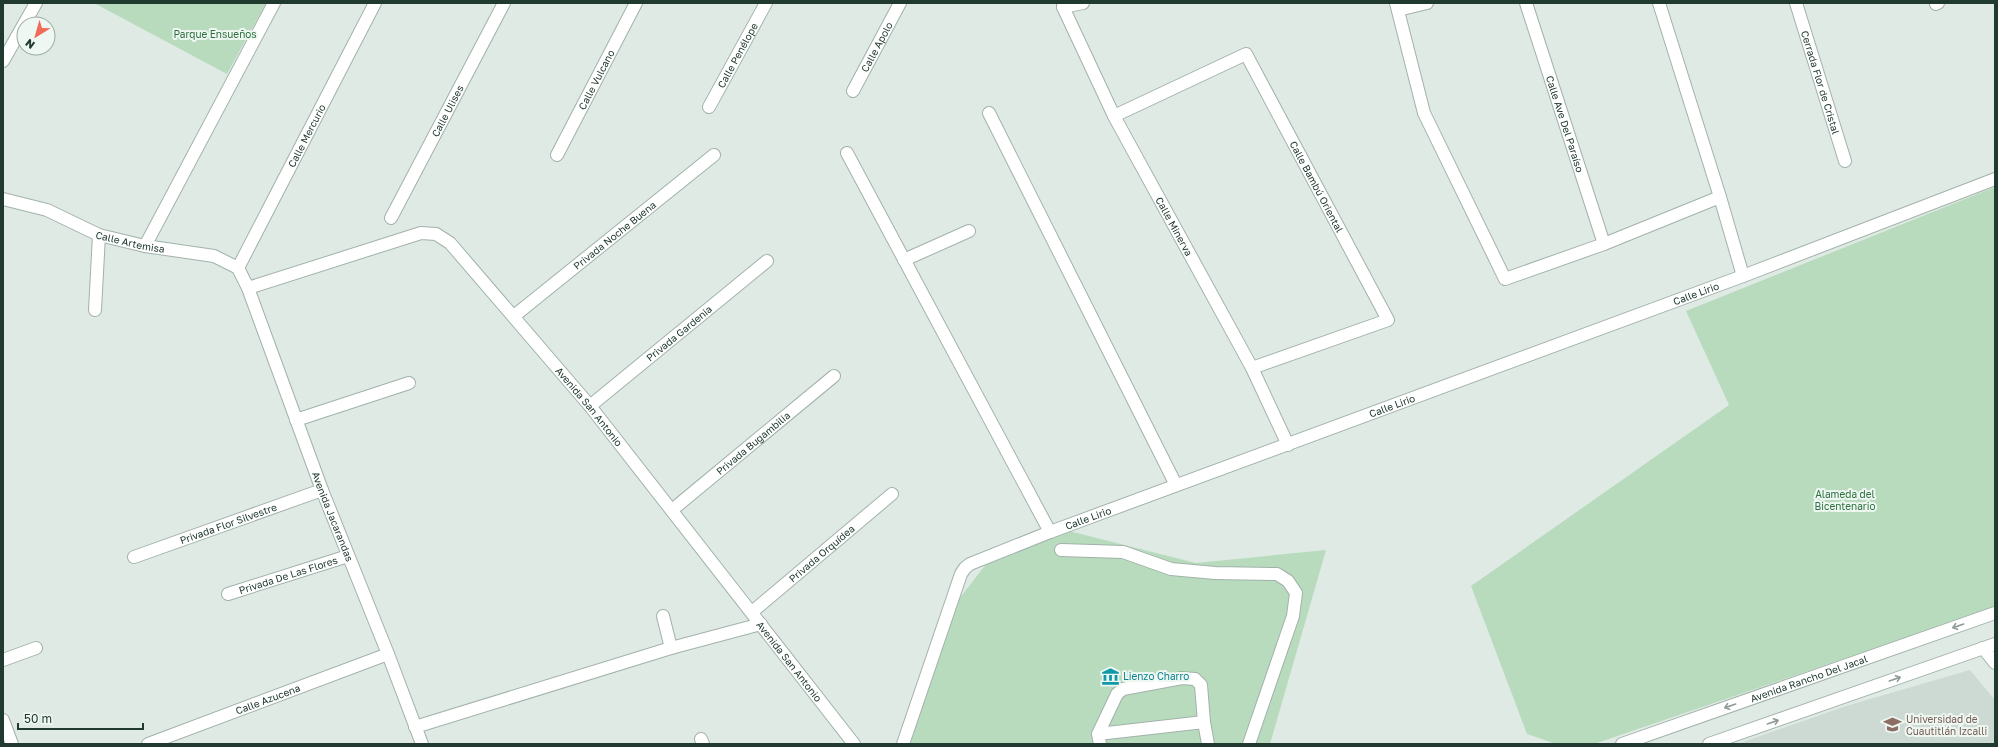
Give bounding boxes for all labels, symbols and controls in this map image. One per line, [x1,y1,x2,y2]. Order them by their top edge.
north arrow [16,16,56,56]
street label: Calle Penélope [715,20,760,90]
street label: Calle Apolo [858,20,895,74]
park label: Parque Ensueños [173,28,257,40]
street label: Cerrada Flor de Cristal [1799,29,1842,136]
text: N [22,37,37,52]
street label: Calle Vulcano [576,48,617,112]
street label: Calle Ave Del Paraíso [1544,74,1586,174]
street label: Calle Ulises [429,83,466,139]
street label: Calle Mercurio [285,102,328,169]
street label: Calle Bambú Oriental [1287,139,1346,234]
street label: Calle Minerva [1153,195,1195,258]
street label: Privada Noche Buena [571,198,658,272]
street label: Calle Artemisa [95,228,165,255]
street label: Calle Lirio [1671,279,1721,307]
street label: Privada Gardenia [644,303,714,364]
street label: Avenida San Antonio [553,365,625,449]
street label: Calle Lirio [1367,392,1417,420]
street label: Privada Bugambilia [714,409,792,477]
street label: Avenida Jacarandas [310,470,356,563]
park label: Alameda del Bicentenario [1815,488,1875,512]
street label: Privada Flor Silvestre [178,501,279,546]
street label: Calle Lirio [1063,504,1113,532]
street label: Privada Orquídea [786,522,857,584]
street label: Privada De Las Flores [237,554,339,596]
street label: Avenida San Antonio [754,619,825,704]
one-way arrow [1952,623,1965,630]
street label: Avenida Rancho Del Jacal [1749,652,1869,704]
museum icon: Lienzo Charro [1100,666,1120,686]
place label: Lienzo Charro [1123,670,1189,682]
one-way arrow [1889,674,1901,682]
street label: Calle Azucena [234,681,302,717]
one-way arrow [1724,703,1736,711]
scale bar [18,705,143,731]
text: 50 m [24,711,52,726]
place label: Universidad de Cuautitlán Izcalli [1906,713,1987,737]
school or university icon: Universidad de Cuautitlán Izcalli [1883,715,1903,735]
one-way arrow [1766,717,1778,725]

